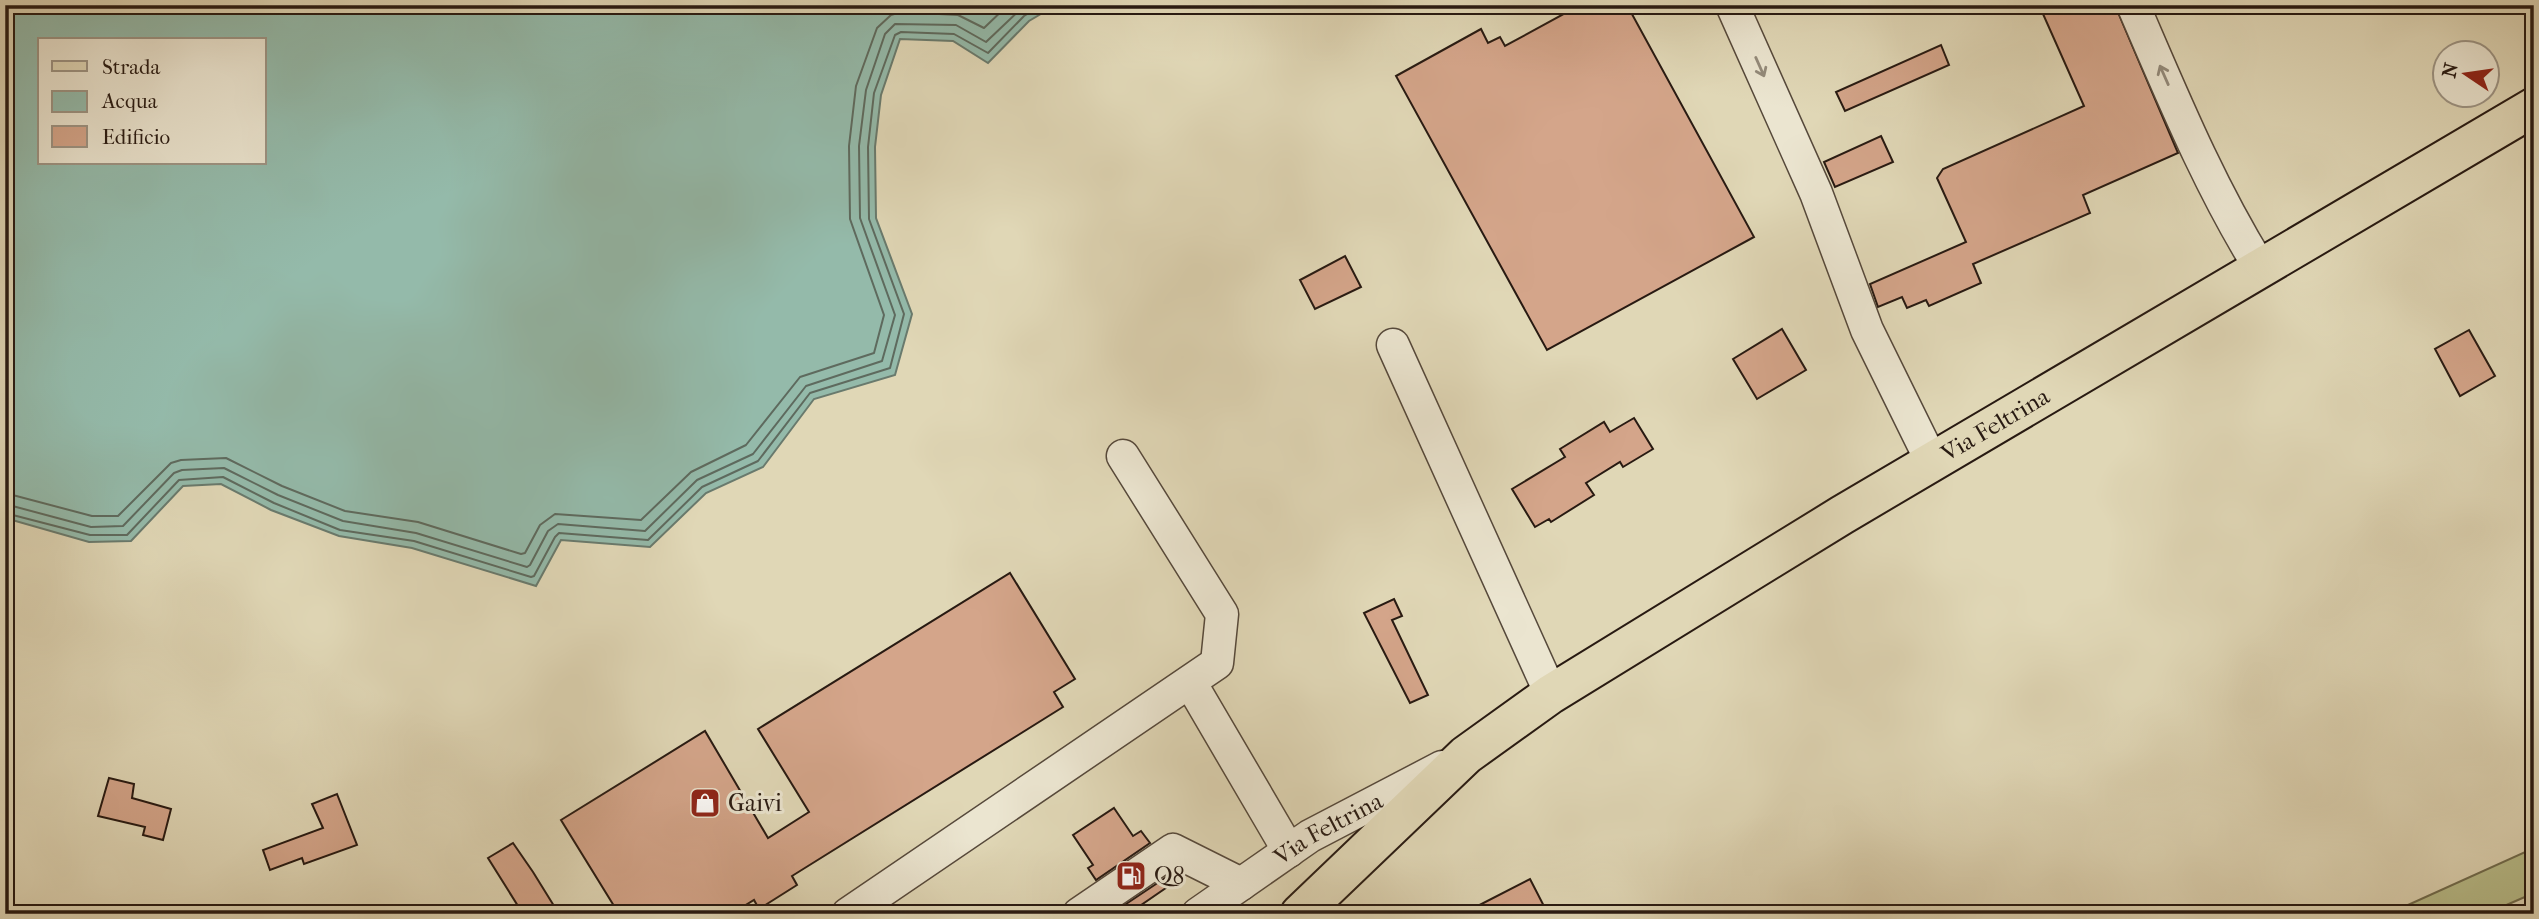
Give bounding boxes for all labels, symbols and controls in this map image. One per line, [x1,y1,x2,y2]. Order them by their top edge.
legend [38,38,266,164]
north arrow [2430,38,2500,108]
text: Strada [102,55,160,79]
one-way arrow [1754,56,1767,78]
text: N [2438,60,2463,80]
one-way arrow [2157,64,2170,86]
text: Acqua [101,89,158,113]
text: Edificio [102,125,170,149]
street label: Via Feltrina [1935,381,2055,468]
shop icon: Gaivi [688,786,722,820]
street label: Via Feltrina [1268,786,1388,871]
place label: Gaivi [728,789,782,817]
fuel station icon: Q8 [1114,859,1148,893]
place label: Q8 [1154,862,1185,890]

